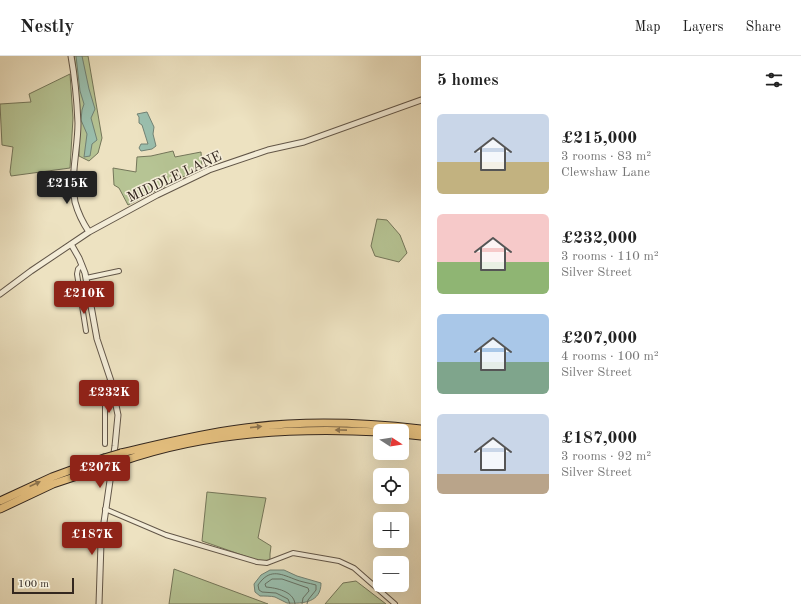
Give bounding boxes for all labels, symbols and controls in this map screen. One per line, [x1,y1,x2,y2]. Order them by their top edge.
text: Nestly [20,18,74,37]
text: Map [635,20,661,34]
text: Layers [683,20,724,34]
text: Share [746,20,781,34]
icon: filters [763,69,785,91]
text: 5 homes [437,72,499,89]
icon: home [469,130,517,178]
text: £215,000 [561,130,637,147]
street label: MIDDLE LANE [125,149,224,205]
text: 3 rooms · 83 m² [561,150,651,163]
text: Clewshaw Lane [561,166,650,179]
pin: £215K [39,171,95,205]
text: £215K [46,177,88,190]
icon: home [469,230,517,278]
text: £232,000 [561,230,637,247]
text: 3 rooms · 110 m² [561,250,659,263]
text: Silver Street [561,266,632,279]
pin: £210K [56,281,112,315]
text: £210K [63,287,105,300]
icon: home [469,330,517,378]
text: £207,000 [561,330,637,347]
text: 4 rooms · 100 m² [561,350,659,363]
text: Silver Street [561,366,632,379]
pin: £232K [81,380,137,414]
text: £232K [88,386,130,399]
one-way arrow [250,424,262,430]
north arrow [373,424,409,460]
map controls [373,424,409,592]
one-way arrow [334,427,347,433]
icon: home [469,430,517,478]
text: £187,000 [561,430,637,447]
text: 3 rooms · 92 m² [561,450,651,463]
pin: £207K [72,455,128,489]
text: £207K [79,461,121,474]
text: Silver Street [561,466,632,479]
button: locate [373,468,409,504]
one-way arrow [30,481,41,487]
button: + [373,512,409,548]
pin: £187K [64,522,120,556]
text: £187K [71,528,113,541]
button: − [373,556,409,592]
scale bar [12,576,74,595]
text: 100 m [18,579,49,590]

